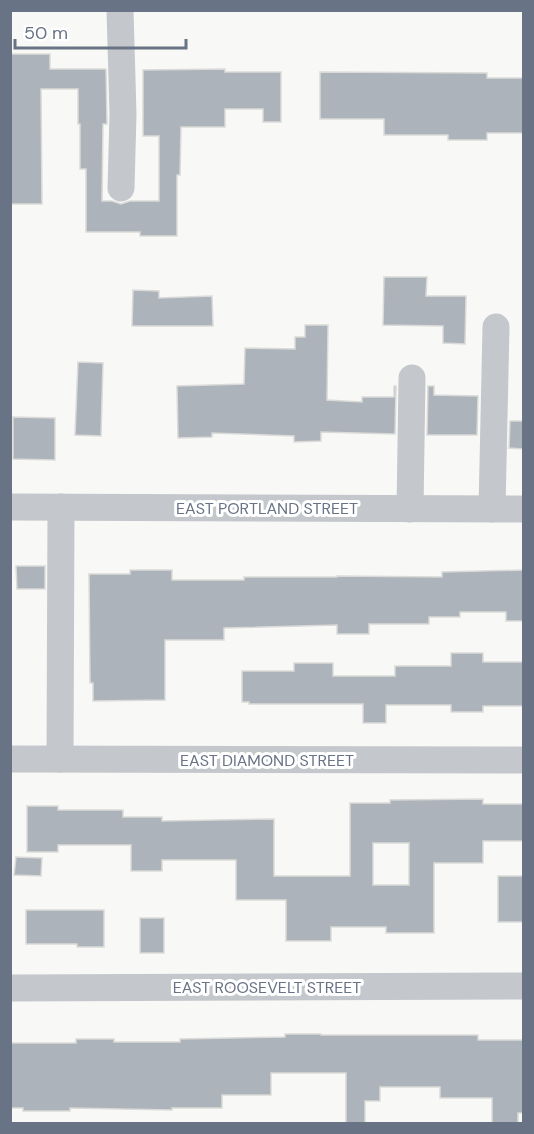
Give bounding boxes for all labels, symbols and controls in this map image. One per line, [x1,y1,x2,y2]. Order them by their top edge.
scale bar [15,12,186,50]
text: 50 m [24,21,68,45]
street label: EAST PORTLAND STREET [176,498,358,519]
street label: EAST DIAMOND STREET [180,750,354,771]
street label: EAST ROOSEVELT STREET [173,977,361,998]

